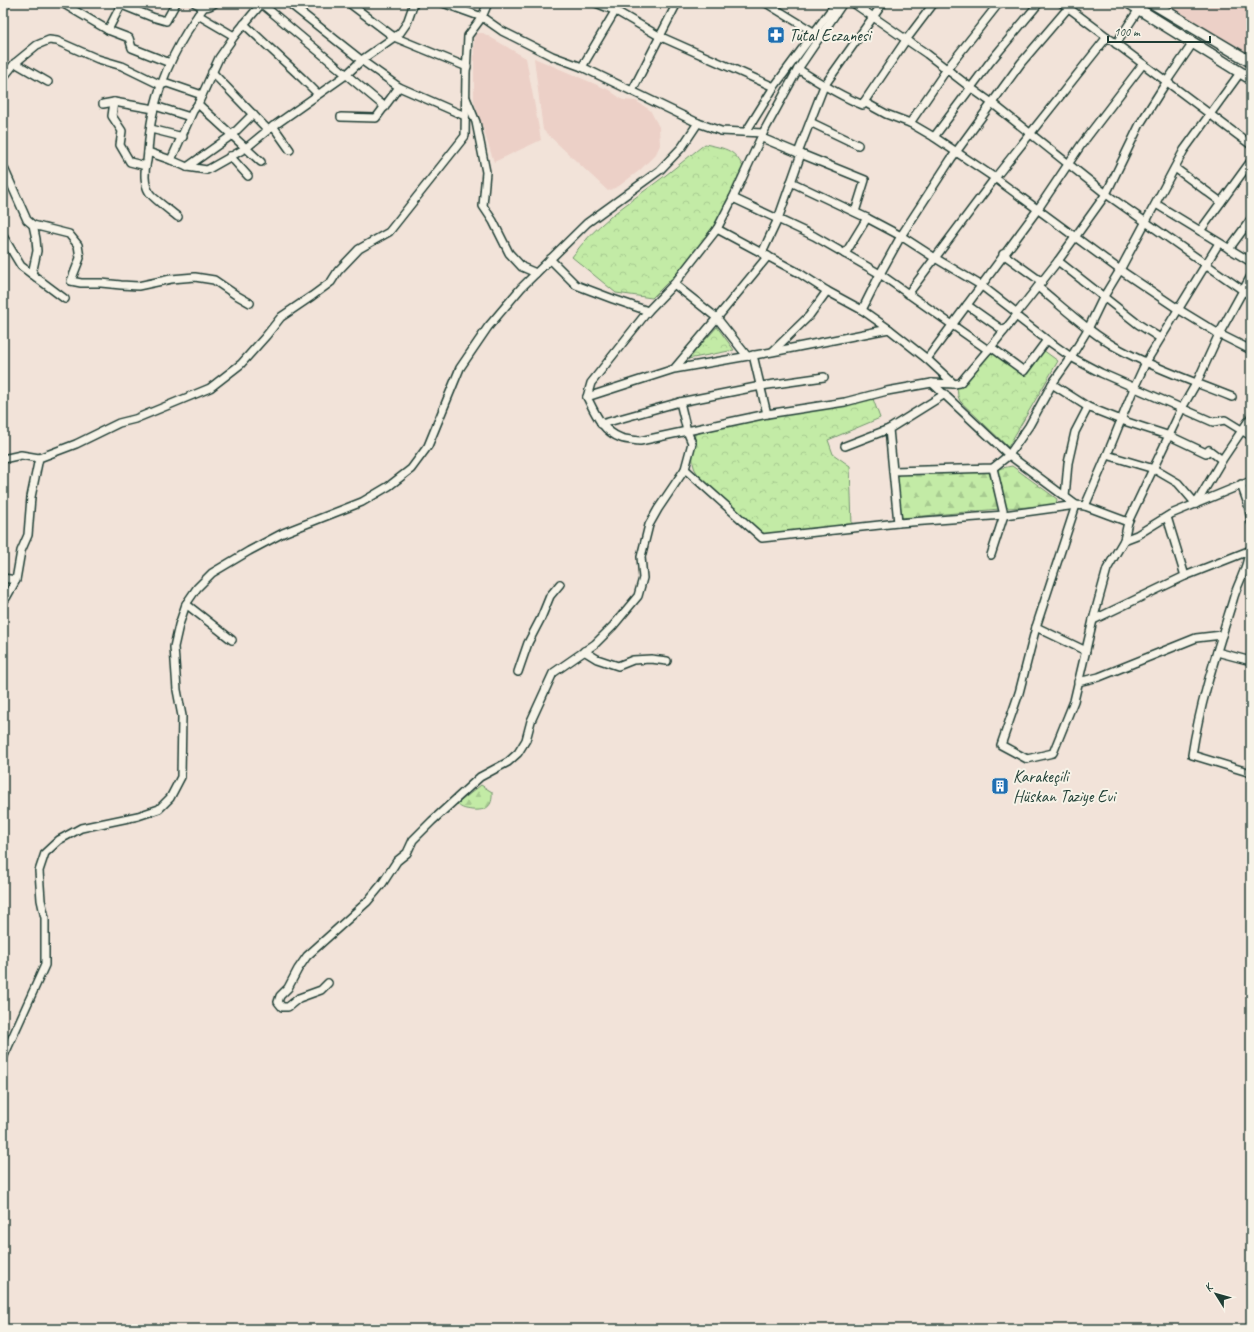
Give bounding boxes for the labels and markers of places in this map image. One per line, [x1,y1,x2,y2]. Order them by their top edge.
pharmacy icon: Tutal Eczanesi [766,25,786,45]
place label: Tutal Eczanesi [789,25,873,46]
place label: Karakeçili Hüskan Taziye Evi [1013,766,1117,807]
building icon: Karakeçili Hüskan Taziye Evi [990,776,1010,796]

